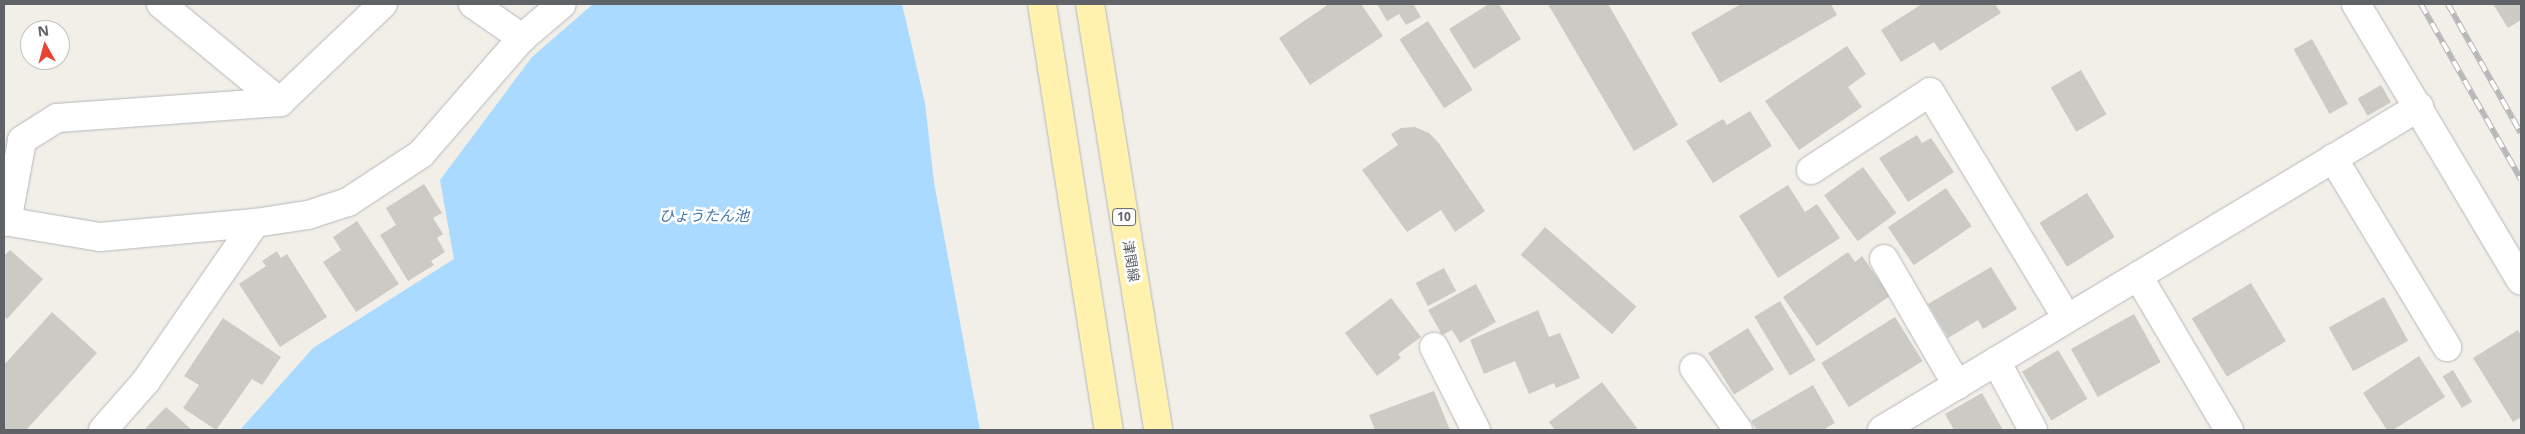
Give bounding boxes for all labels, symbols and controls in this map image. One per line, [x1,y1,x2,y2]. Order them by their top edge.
north arrow [20,20,70,70]
text: N [36,20,50,41]
water label: ひょうたん池 [659,207,749,225]
road number: 10 [1112,208,1136,226]
street label: 津関線 [1119,239,1143,283]

